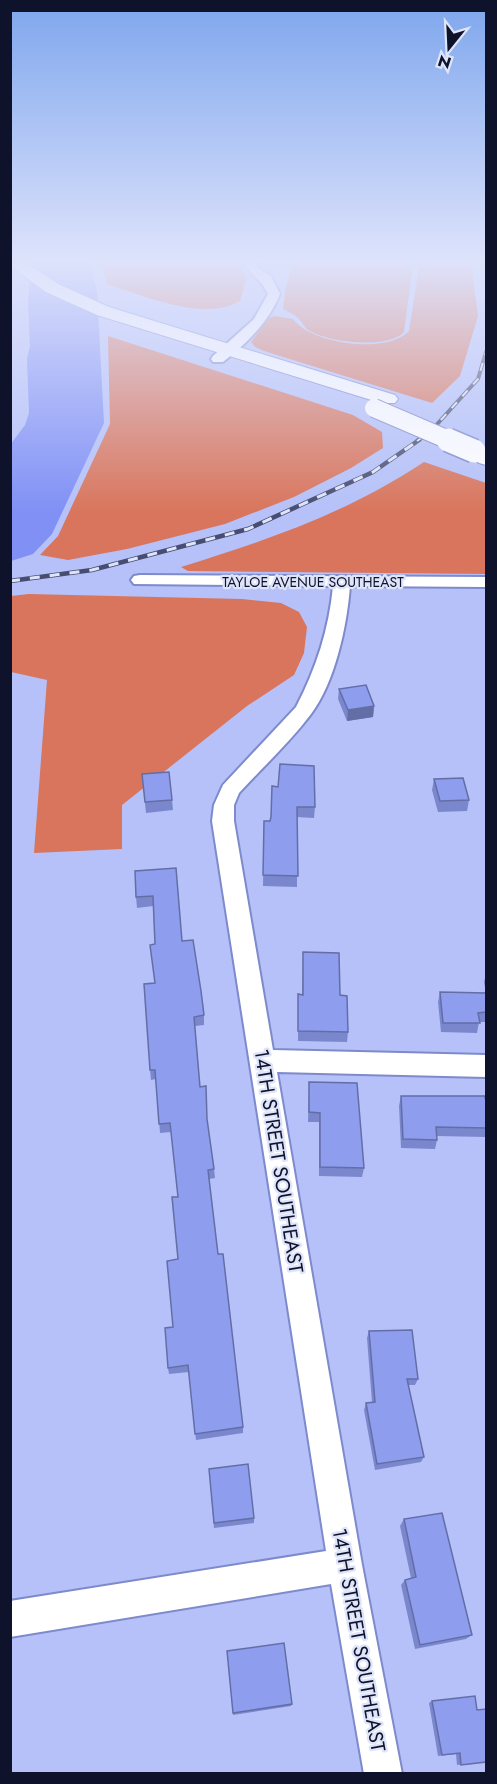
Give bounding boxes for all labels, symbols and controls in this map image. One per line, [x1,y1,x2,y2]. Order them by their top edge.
north arrow [419,18,479,78]
text: N [435,49,454,75]
street label: TAYLOE AVENUE SOUTHEAST [222,572,404,592]
street label: 14TH STREET SOUTHEAST [246,1047,311,1276]
street label: 14TH STREET SOUTHEAST [325,1526,393,1755]

